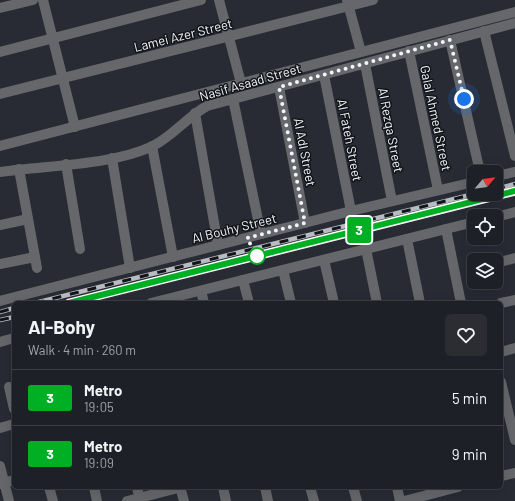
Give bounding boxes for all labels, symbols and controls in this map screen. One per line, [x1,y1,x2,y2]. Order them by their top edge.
street label: Lamei Azer Street [132,15,234,55]
street label: Nasif Asaad Street [197,60,303,104]
street label: Galal Ahmed Street [417,64,455,172]
street label: Al Rezqa Street [375,86,407,174]
your location [454,89,474,109]
street label: Al Fateh Street [334,97,366,183]
street label: Al Adl Street [291,116,319,188]
north arrow [467,165,503,201]
map controls [467,165,503,289]
button: locate [467,209,503,245]
street label: Al Bouhy Street [190,210,278,246]
line badge: 3 [346,217,372,243]
text: 3 [355,221,363,238]
unlabelled marker [248,247,266,265]
button: layers [467,253,503,289]
button: heart [445,314,487,356]
text: Al-Bohy [28,315,95,338]
text: Walk · 4 min · 260 m [28,342,136,358]
text: Metro [84,381,122,399]
text: 3 [46,389,54,406]
text: 5 min [452,389,487,407]
text: 19:05 [84,399,114,415]
text: Metro [84,437,122,455]
text: 3 [46,445,54,462]
text: 9 min [452,445,487,463]
text: 19:09 [84,455,114,471]

